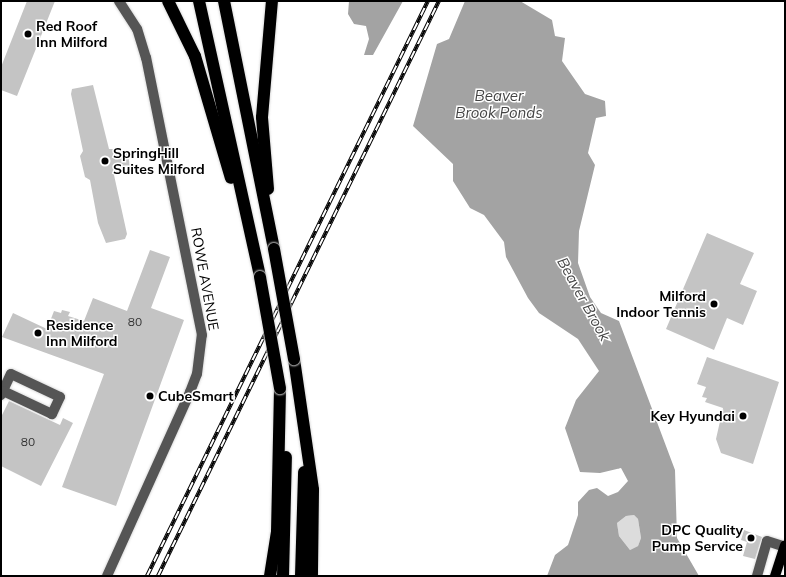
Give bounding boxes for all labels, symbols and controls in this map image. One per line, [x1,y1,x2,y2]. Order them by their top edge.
place label: Red Roof Inn Milford [36,18,108,50]
marker: Red Roof Inn Milford [23,29,33,39]
water label: Beaver Brook Ponds [455,86,543,121]
place label: SpringHill Suites Milford [113,145,205,178]
marker: SpringHill Suites Milford [100,156,110,166]
street label: ROWE AVENUE [188,226,222,332]
water label: Beaver Brook [554,254,614,344]
place label: Milford Indoor Tennis [616,288,706,320]
marker: Milford Indoor Tennis [709,299,719,309]
house number: 80 [128,315,142,329]
place label: Residence Inn Milford [46,317,118,350]
marker: Residence Inn Milford [33,328,43,338]
place label: CubeSmart [158,388,234,404]
marker: CubeSmart [145,391,155,401]
place label: Key Hyundai [651,408,735,424]
marker: Key Hyundai [738,411,748,421]
house number: 80 [21,435,35,449]
place label: DPC Quality Pump Service [652,522,743,554]
marker: DPC Quality Pump Service [746,533,756,543]

